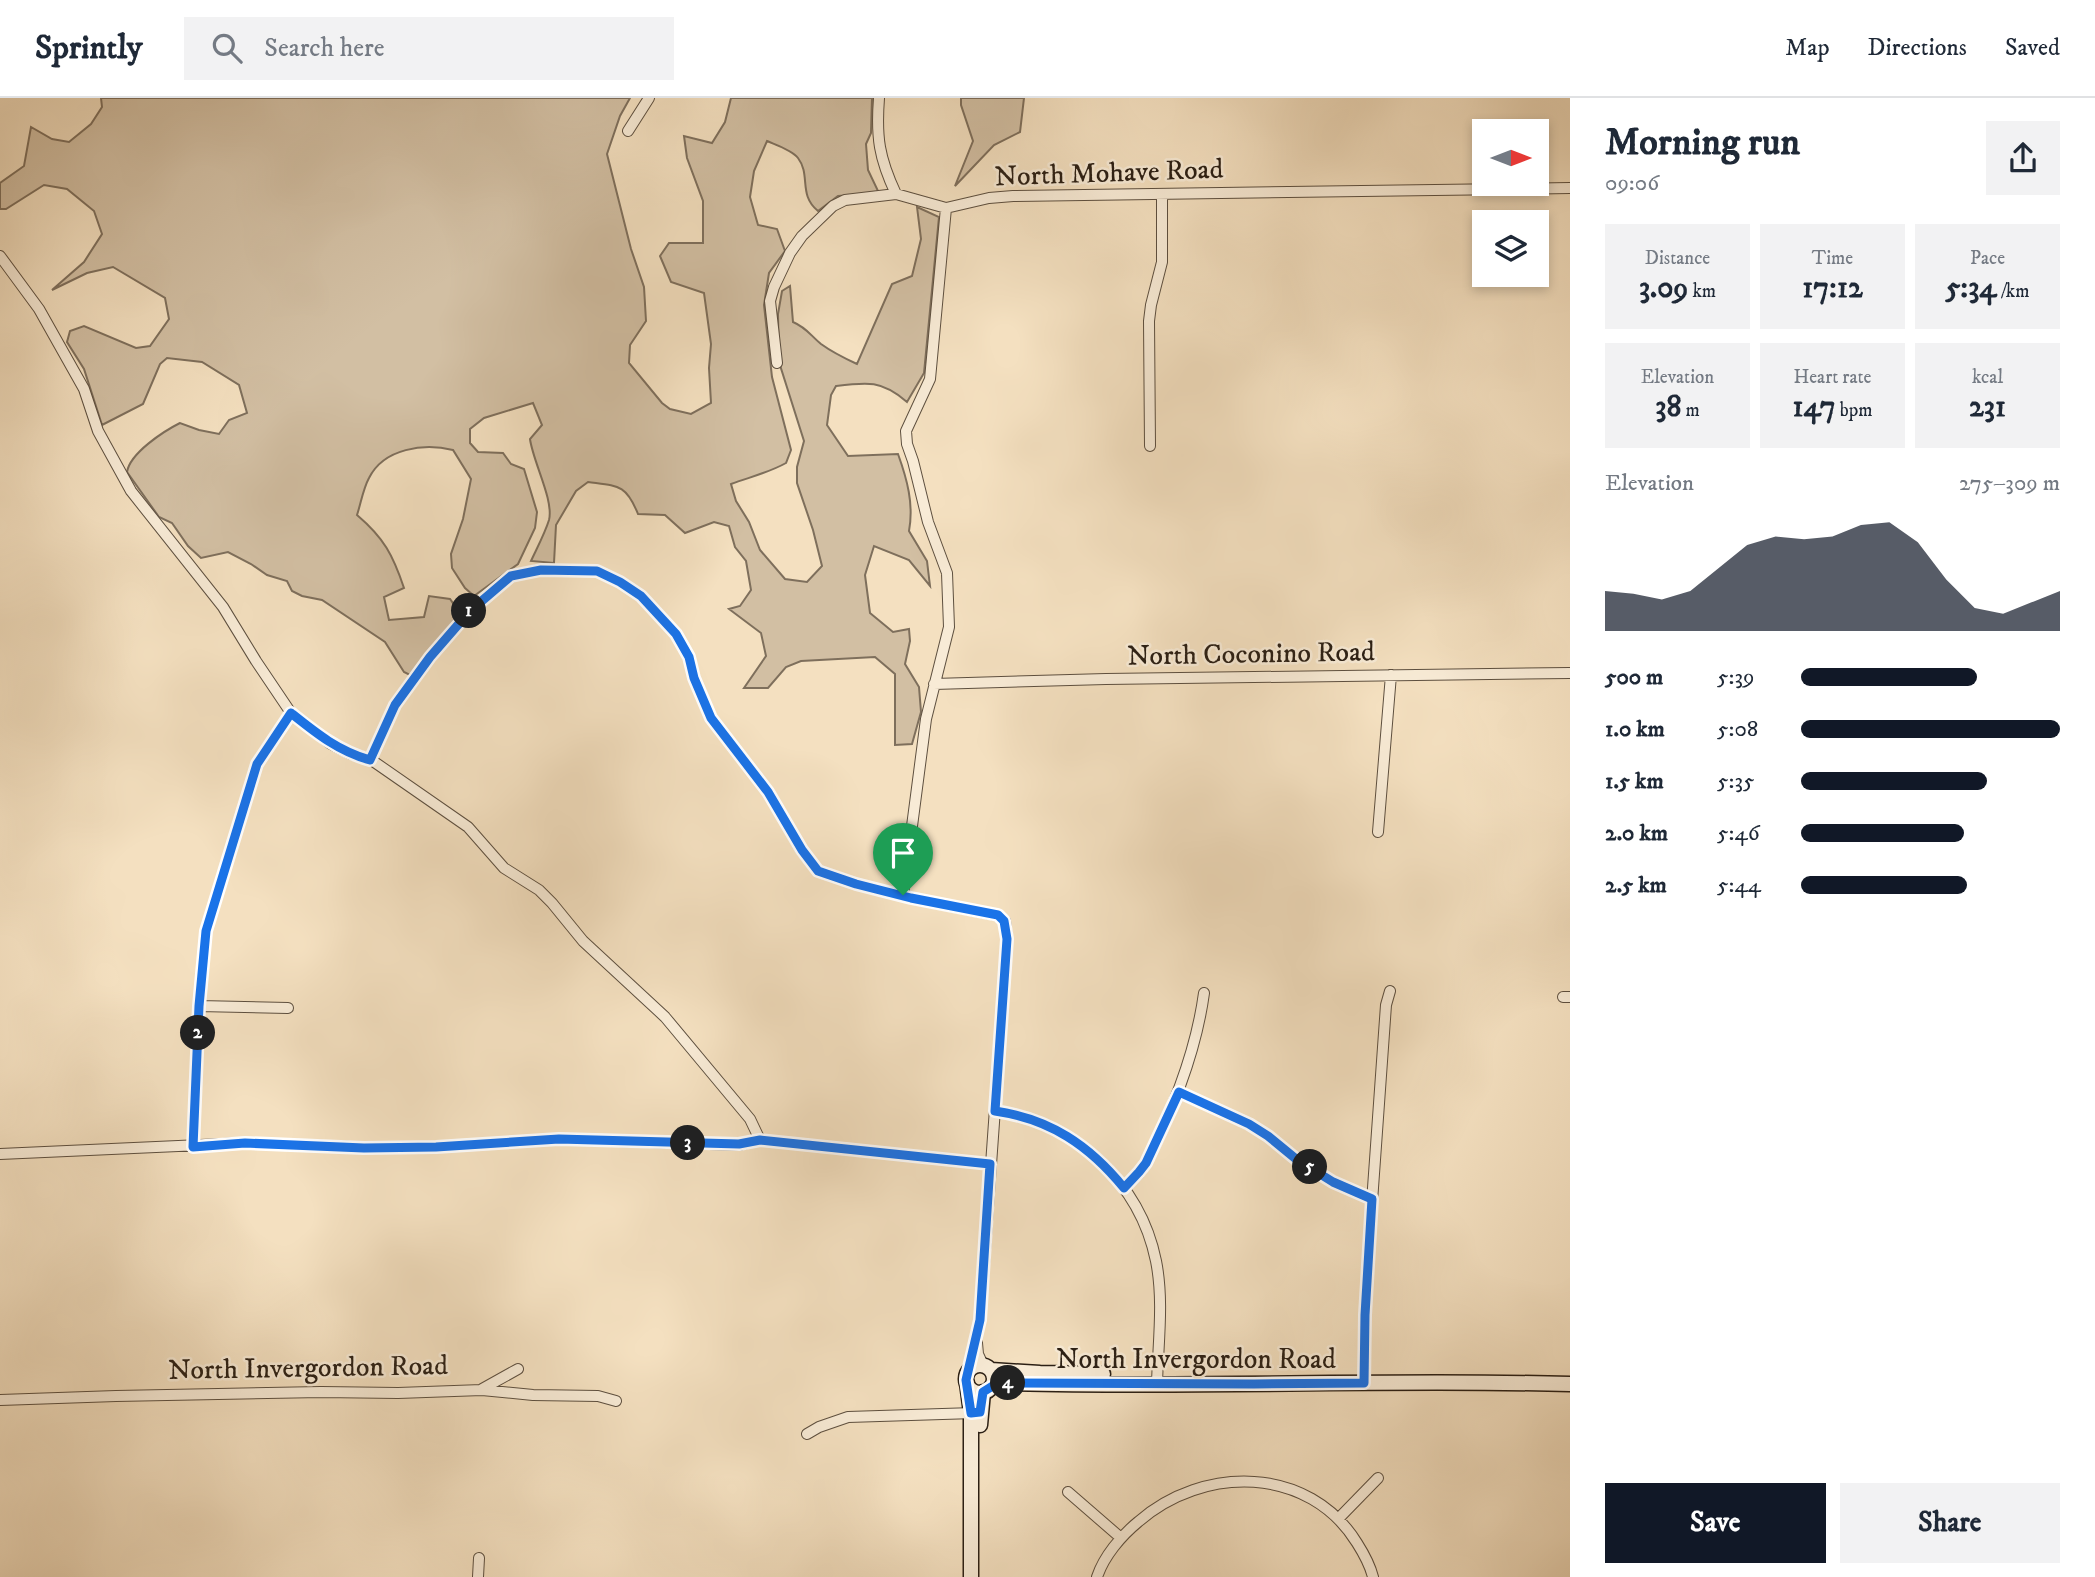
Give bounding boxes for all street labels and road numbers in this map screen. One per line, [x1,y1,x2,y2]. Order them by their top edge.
street label: North Mohave Road [994,152,1224,194]
street label: North Coconino Road [1127,634,1375,674]
street label: North Invergordon Road [1056,1342,1336,1377]
street label: North Invergordon Road [168,1348,448,1388]

